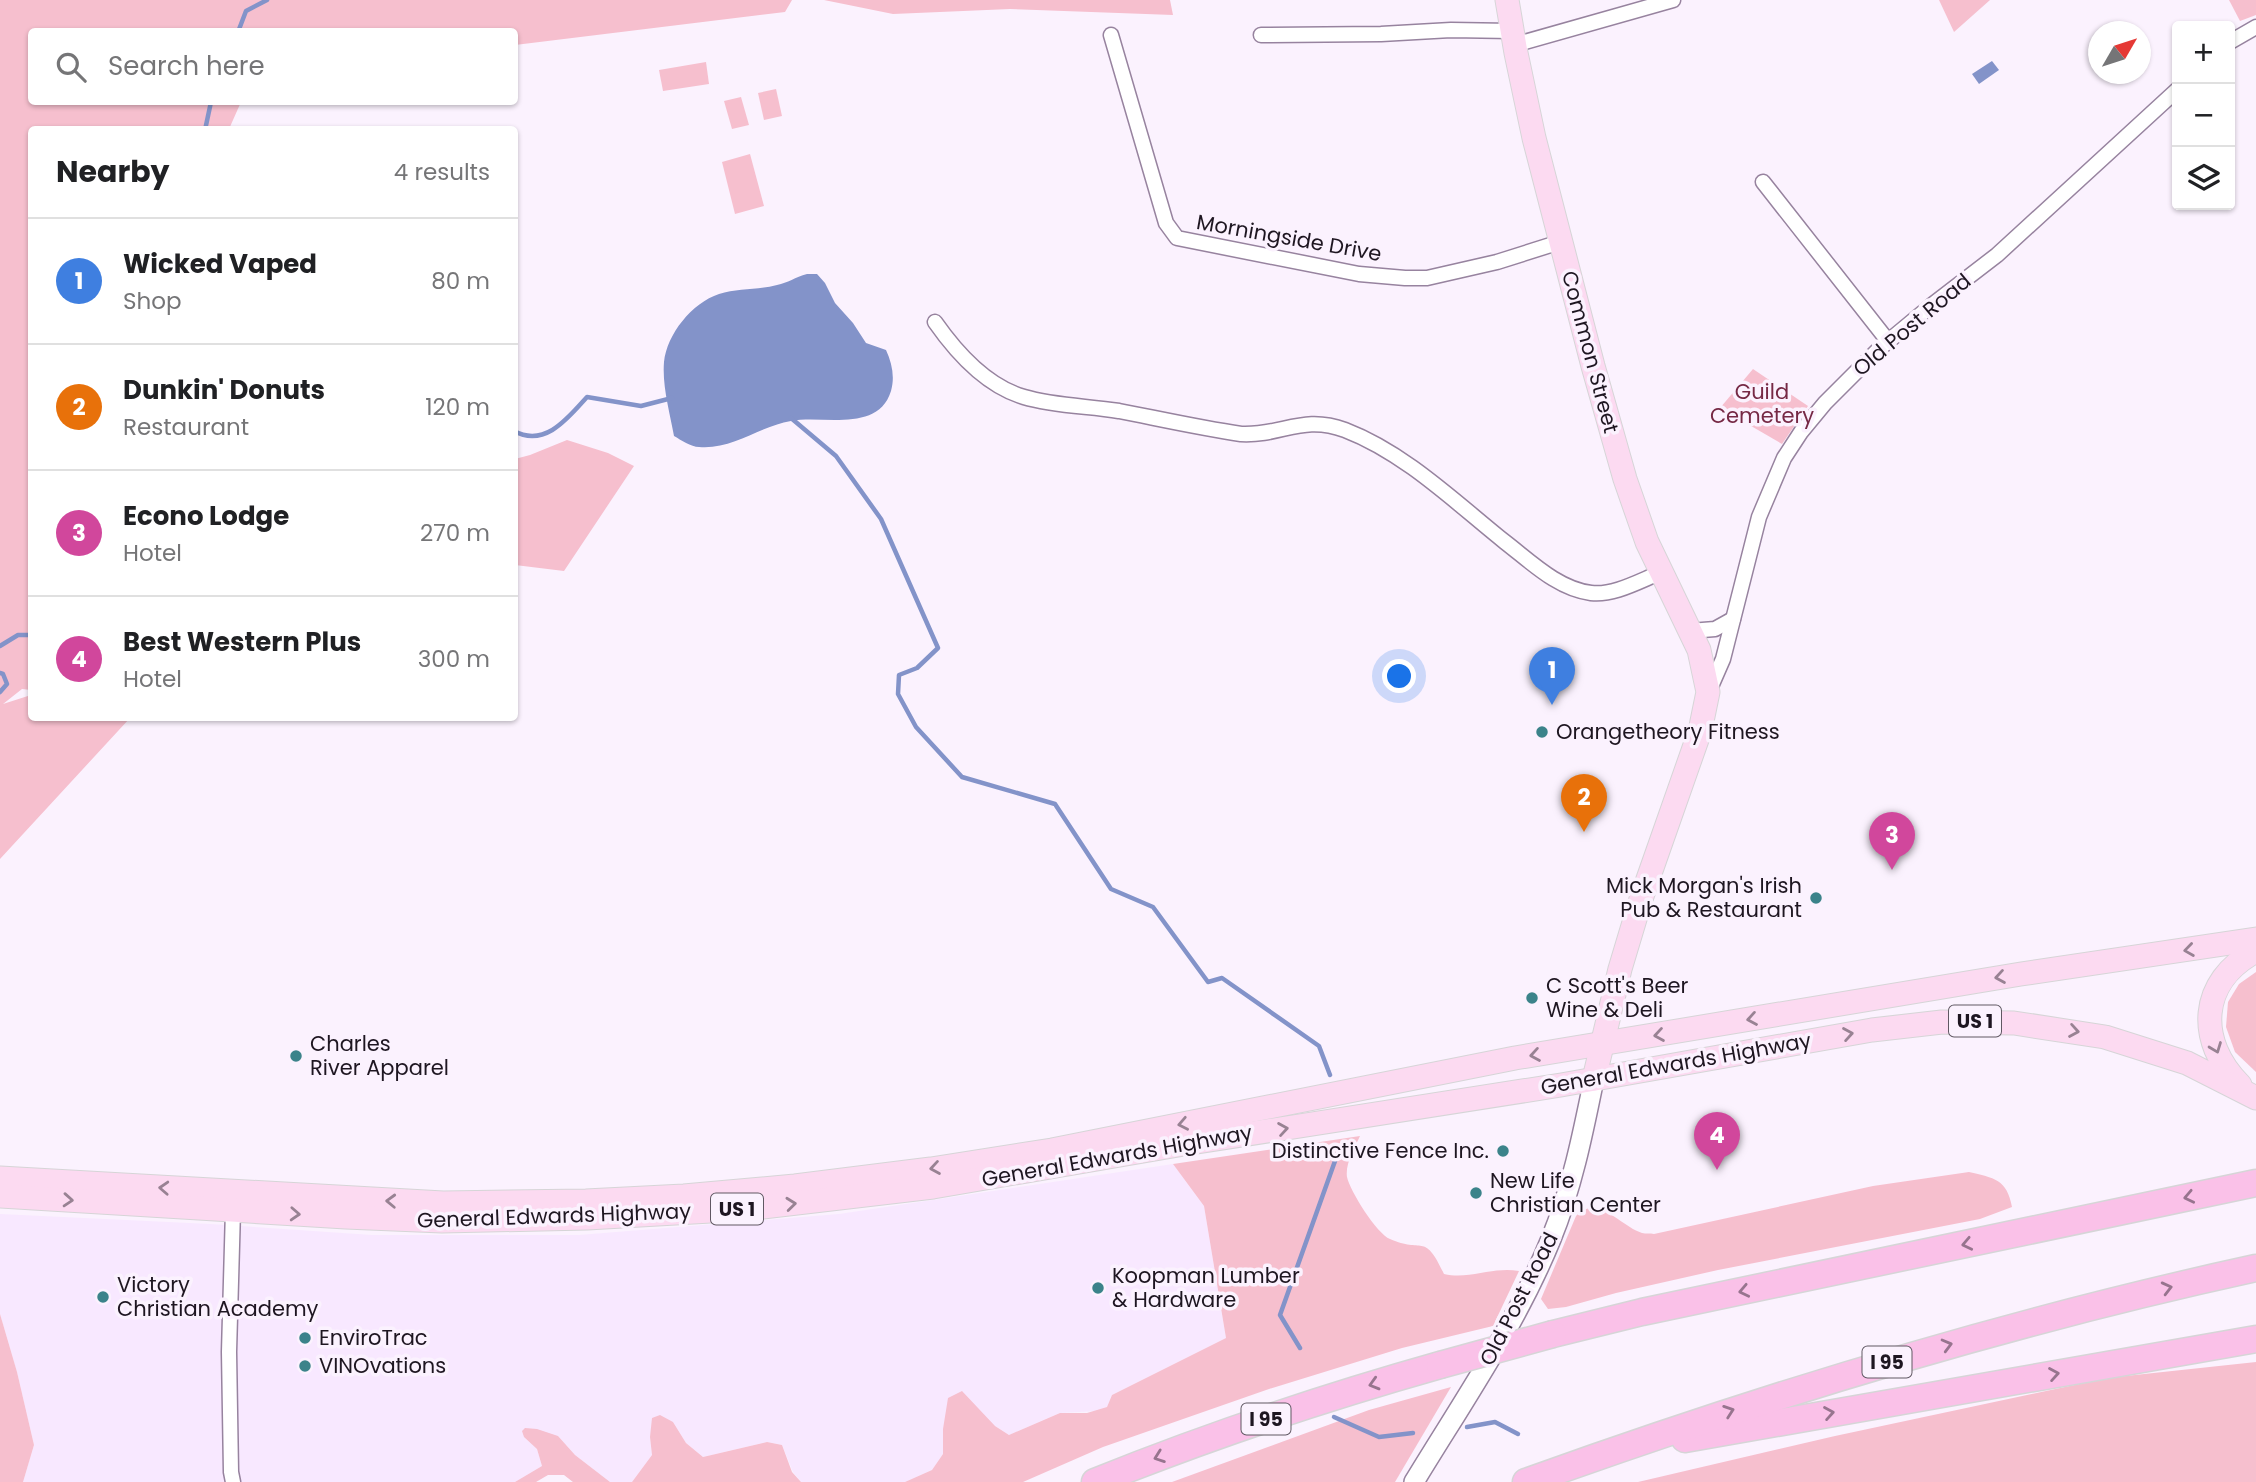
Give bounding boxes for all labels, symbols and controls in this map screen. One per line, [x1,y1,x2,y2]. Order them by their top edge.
north arrow [2088,21,2151,84]
map controls [2172,21,2235,210]
button: + [2172,21,2235,84]
search box [28,28,518,105]
icon: search [52,48,90,86]
text: Search here [108,48,265,84]
button: − [2172,84,2235,147]
button: layers [2172,147,2235,210]
text: Nearby [56,150,170,193]
text: 4 results [394,156,490,188]
street label: Morningside Drive [1194,207,1384,268]
text: Wicked Vaped [123,246,317,282]
text: 1 [75,265,83,297]
text: 80 m [431,265,490,297]
street label: Old Post Road [1846,267,1977,383]
street label: Common Street [1555,268,1626,436]
text: Shop [123,285,182,317]
text: Dunkin' Donuts [123,372,325,408]
park label: Guild Cemetery [1710,377,1814,430]
text: 2 [72,391,86,423]
text: 120 m [425,391,490,423]
text: Restaurant [123,411,249,443]
text: Econo Lodge [123,498,289,534]
text: 3 [72,517,86,549]
text: 270 m [420,517,490,549]
text: Hotel [123,537,182,569]
text: Best Western Plus [123,624,361,660]
text: 4 [71,643,87,675]
text: 300 m [418,643,490,675]
pin: 1 [1529,647,1575,705]
your location [1382,659,1416,693]
text: Hotel [123,663,182,695]
place label: Orangetheory Fitness [1556,717,1780,746]
marker: Orangetheory Fitness [1534,724,1550,740]
pin: 2 [1561,774,1607,832]
pin: 3 [1869,812,1915,870]
place label: Mick Morgan's Irish Pub & Restaurant [1606,871,1802,924]
marker: Mick Morgan's Irish Pub & Restaurant [1808,890,1824,906]
one-way arrow [2183,942,2194,957]
one-way arrow [1994,969,2006,984]
place label: C Scott's Beer Wine & Deli [1546,971,1688,1024]
marker: C Scott's Beer Wine & Deli [1524,990,1540,1006]
road number: US 1 [1949,1006,2001,1036]
one-way arrow [1746,1011,1758,1026]
one-way arrow [2068,1023,2080,1038]
street label: General Edwards Highway [1538,1025,1814,1102]
one-way arrow [1654,1027,1665,1042]
one-way arrow [1842,1027,1854,1042]
place label: Charles River Apparel [310,1029,449,1082]
one-way arrow [2208,1042,2222,1054]
one-way arrow [1529,1047,1541,1062]
marker: Charles River Apparel [288,1048,304,1064]
pin: 4 [1694,1112,1740,1170]
one-way arrow [1177,1115,1189,1130]
street label: General Edwards Highway [979,1117,1255,1194]
one-way arrow [1277,1122,1288,1137]
place label: Distinctive Fence Inc. [1272,1136,1489,1165]
marker: Distinctive Fence Inc. [1495,1143,1511,1159]
one-way arrow [929,1160,941,1175]
place label: New Life Christian Center [1490,1166,1661,1219]
one-way arrow [158,1181,169,1196]
marker: New Life Christian Center [1468,1185,1484,1201]
one-way arrow [2183,1189,2195,1204]
one-way arrow [63,1192,74,1207]
one-way arrow [385,1193,396,1208]
road number: US 1 [711,1194,763,1224]
street label: General Edwards Highway [416,1196,692,1235]
one-way arrow [786,1197,797,1212]
one-way arrow [290,1206,301,1221]
street label: Old Post Road [1473,1227,1565,1370]
one-way arrow [1961,1236,1973,1250]
place label: Koopman Lumber & Hardware [1112,1261,1300,1314]
place label: Victory Christian Academy [117,1270,319,1323]
marker: Koopman Lumber & Hardware [1090,1280,1106,1296]
one-way arrow [1738,1282,1750,1297]
one-way arrow [2161,1282,2173,1296]
marker: Victory Christian Academy [95,1289,111,1305]
place label: EnviroTrac [319,1323,428,1352]
marker: EnviroTrac [297,1330,313,1346]
one-way arrow [1941,1339,1953,1353]
road number: I 95 [1862,1346,1912,1378]
place label: VINOvations [319,1351,446,1380]
marker: VINOvations [297,1358,313,1374]
one-way arrow [2048,1367,2059,1382]
one-way arrow [1369,1376,1381,1390]
road number: I 95 [1242,1404,1290,1434]
one-way arrow [1723,1405,1735,1419]
one-way arrow [1823,1406,1835,1421]
one-way arrow [1153,1449,1166,1463]

